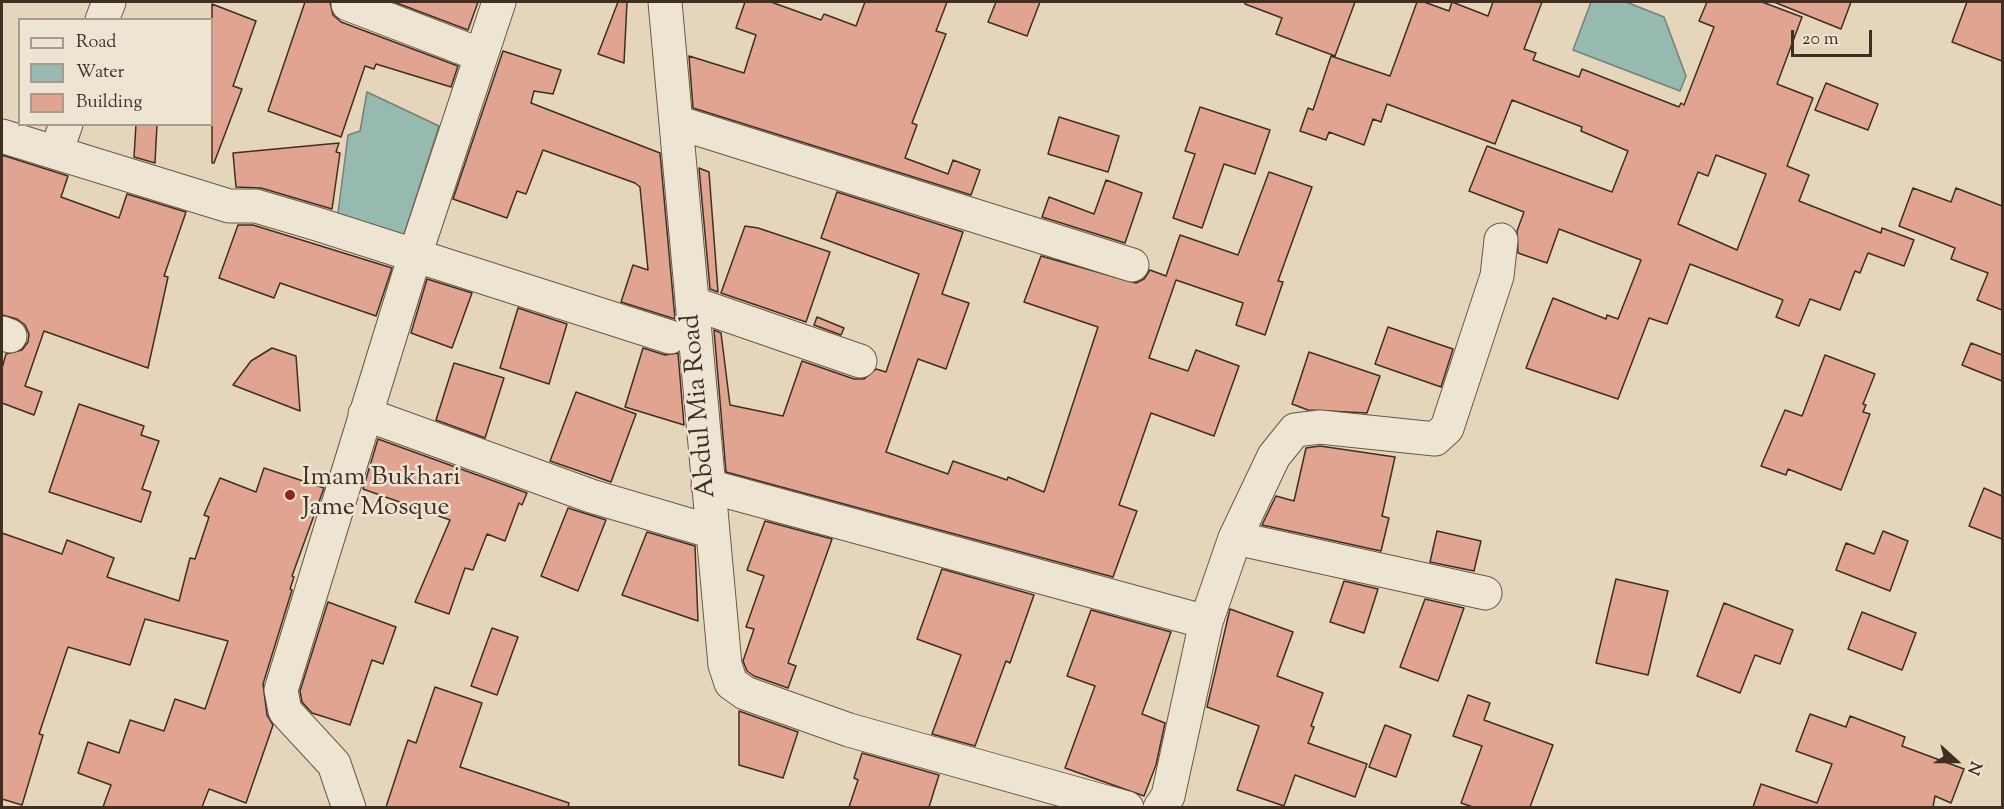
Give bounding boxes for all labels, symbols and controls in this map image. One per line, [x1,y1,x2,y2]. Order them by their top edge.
legend [18,18,213,126]
scale bar [1794,18,1875,56]
text: 20 m [1802,27,1839,53]
text: Road [76,30,116,56]
text: Water [76,60,124,86]
text: Building [76,90,142,116]
street label: Abdul Mia Road [677,313,725,499]
place label: Imam Bukhari Jame Mosque [302,464,461,526]
marker: Imam Bukhari Jame Mosque [283,488,297,502]
north arrow [1926,731,1986,791]
text: N [1960,758,1986,778]

